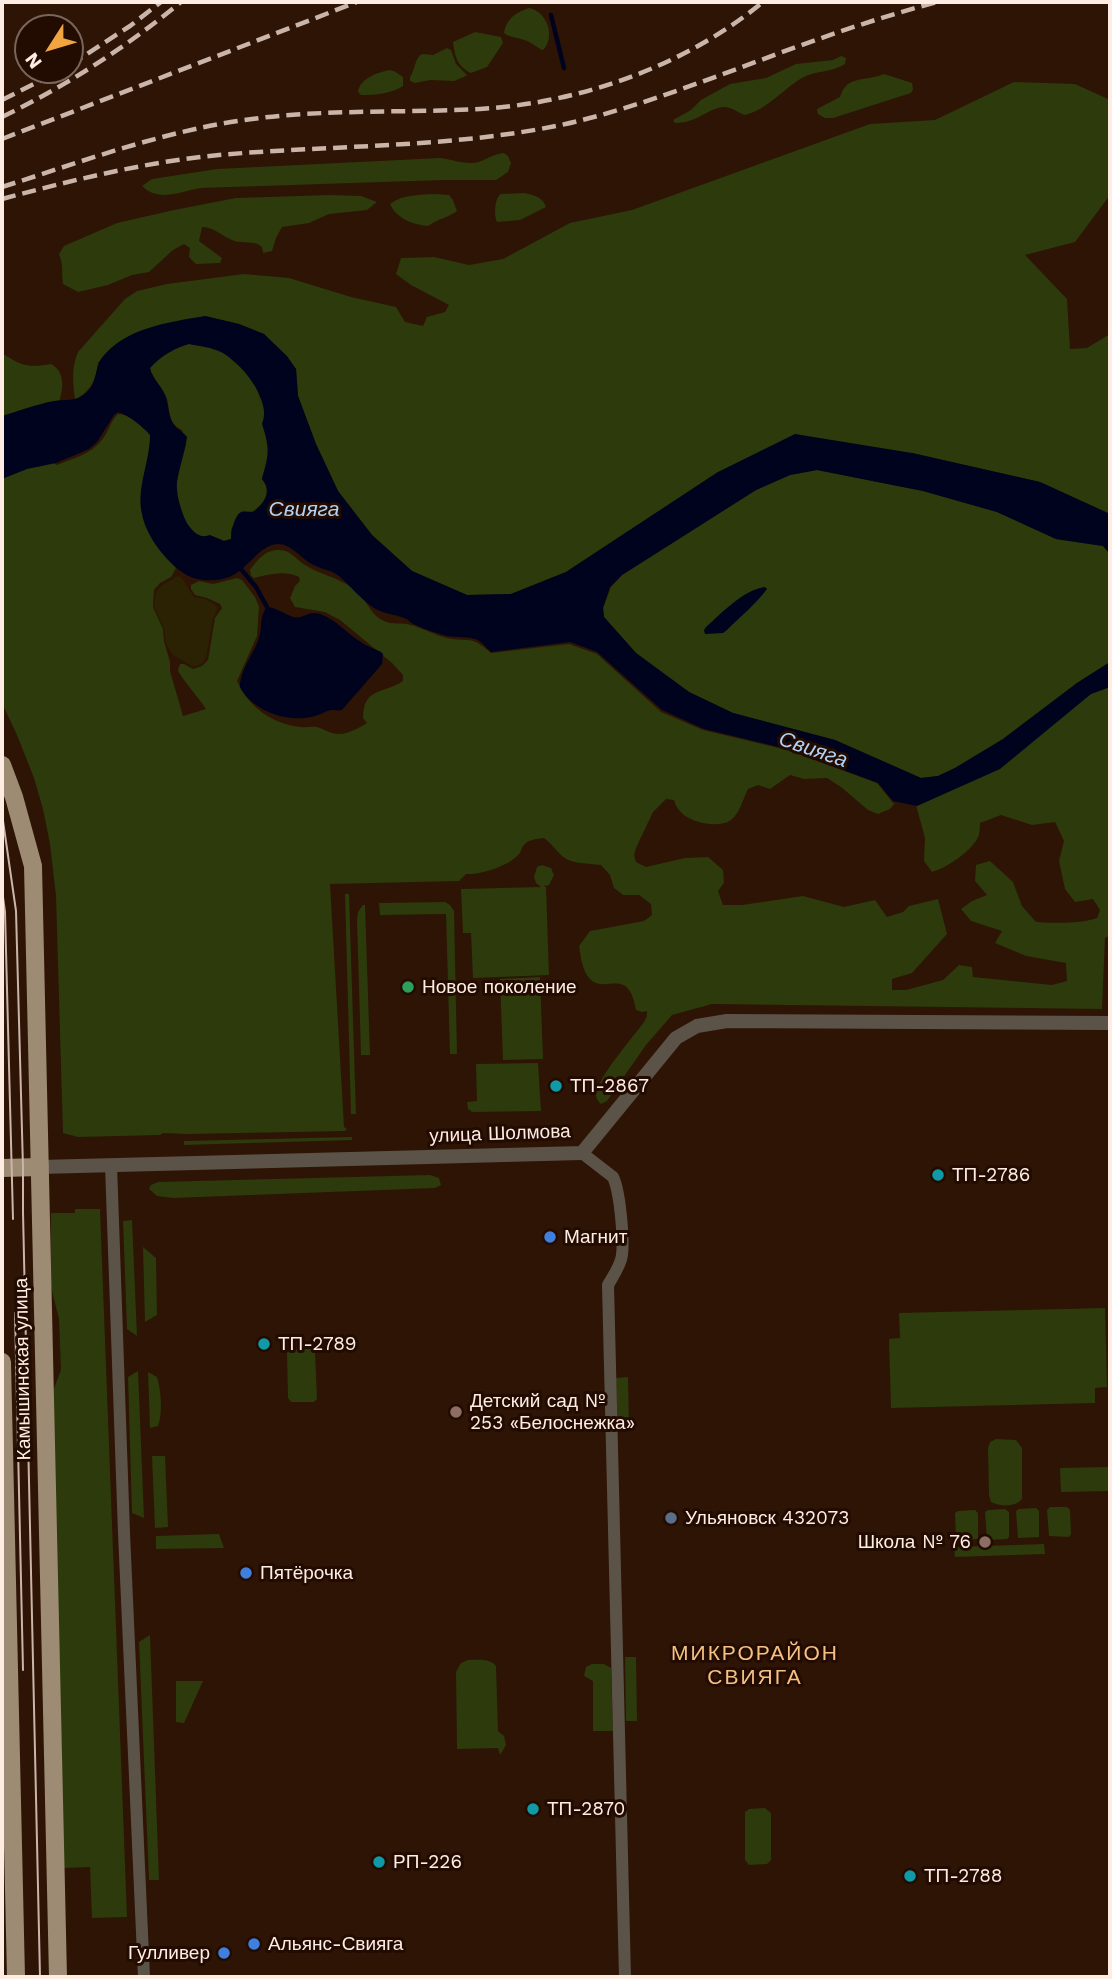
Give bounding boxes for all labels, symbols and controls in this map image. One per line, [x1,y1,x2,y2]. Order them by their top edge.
north arrow [14,14,84,84]
text: N [20,48,47,73]
water label: Свияга [269,497,339,523]
water label: Свияга [775,727,851,773]
place label: Новое поколение [422,976,577,998]
marker: Новое поколение [400,979,416,995]
place label: ТП-2867 [570,1075,649,1097]
marker: ТП-2867 [548,1078,564,1094]
street label: улица Шолмова [429,1120,571,1148]
place label: ТП-2786 [952,1164,1030,1186]
marker: ТП-2786 [930,1167,946,1183]
place label: Магнит [564,1226,627,1248]
marker: Магнит [542,1229,558,1245]
street label: Камышинская улица [10,1278,36,1460]
place label: ТП-2789 [278,1333,357,1355]
marker: ТП-2789 [256,1336,272,1352]
place label: Детский сад № 253 «Белоснежка» [470,1390,635,1434]
marker: Детский сад № 253 «Белоснежка» [448,1404,464,1420]
place label: Ульяновск 432073 [685,1507,849,1529]
marker: Ульяновск 432073 [663,1510,679,1526]
place label: Школа № 76 [858,1531,971,1553]
marker: Школа № 76 [977,1534,993,1550]
place label: Пятёрочка [260,1562,353,1584]
marker: Пятёрочка [238,1565,254,1581]
district label: МИКРОРАЙОН СВИЯГА [672,1641,838,1691]
place label: ТП-2870 [547,1798,625,1820]
marker: ТП-2870 [525,1801,541,1817]
place label: РП-226 [393,1851,462,1873]
marker: РП-226 [371,1854,387,1870]
place label: ТП-2788 [924,1865,1003,1887]
marker: ТП-2788 [902,1868,918,1884]
place label: Альянс-Свияга [268,1933,403,1955]
marker: Альянс-Свияга [246,1936,262,1952]
place label: Гулливер [128,1942,210,1964]
marker: Гулливер [216,1945,232,1961]

